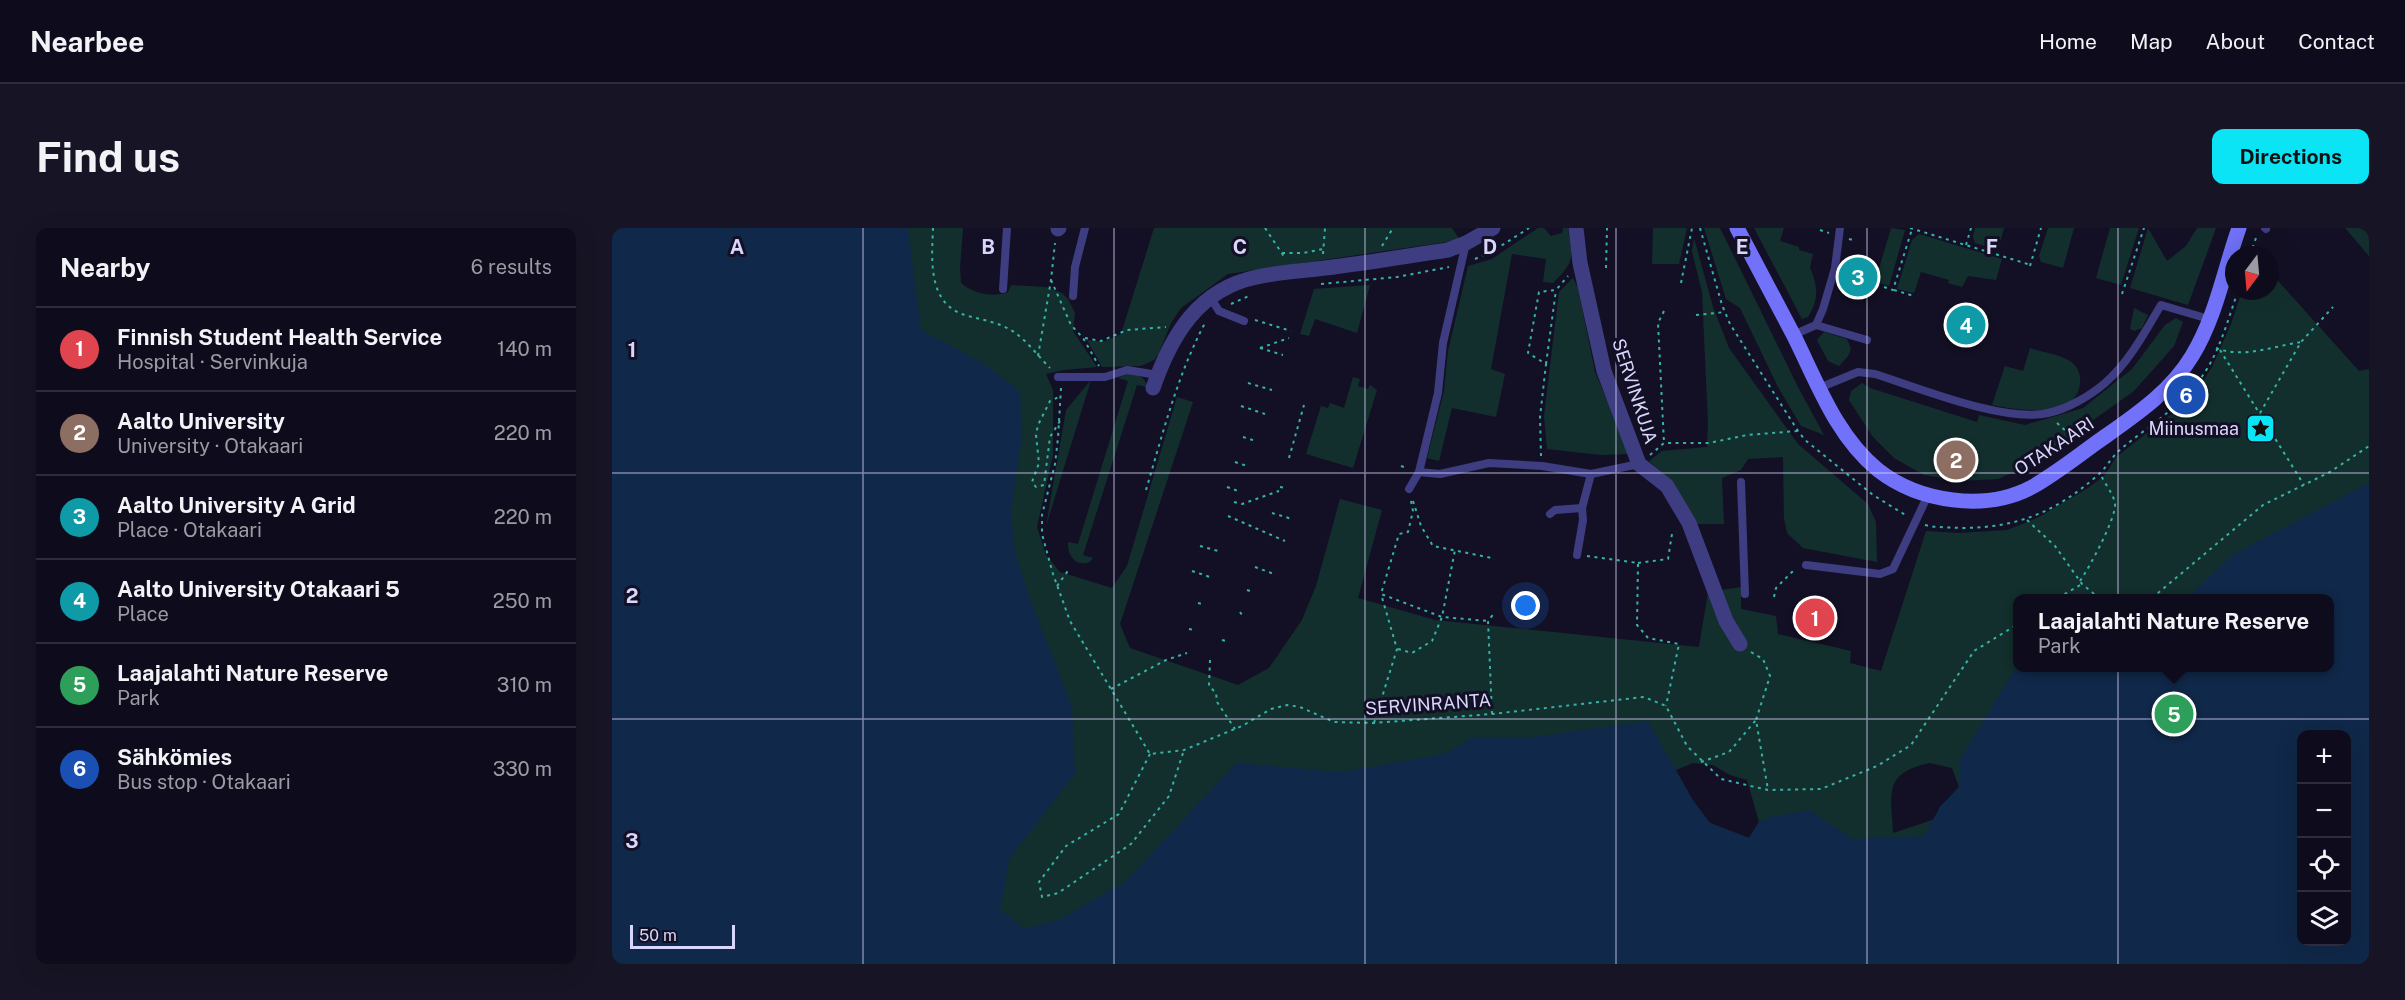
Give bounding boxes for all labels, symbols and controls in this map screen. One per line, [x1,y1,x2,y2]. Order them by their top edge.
text: Nearbee [30,25,144,58]
text: Home [2039,29,2097,54]
text: Map [2130,29,2173,54]
text: About [2206,29,2265,54]
text: Contact [2298,29,2375,54]
button: Directions [2212,129,2369,184]
text: Find us [36,132,180,181]
text: A [730,235,744,259]
text: B [981,235,995,259]
text: C [1233,235,1247,259]
text: D [1483,235,1497,259]
text: E [1736,235,1748,259]
text: F [1986,235,1998,259]
north arrow [2225,246,2279,300]
text: Nearby [60,252,150,283]
pin: 3 [1838,254,1878,300]
text: 6 results [471,255,552,279]
pin: 4 [1946,302,1986,348]
text: Finnish Student Health Service [117,324,442,350]
street label: SERVINKUJA [1608,336,1662,446]
text: 1 [75,337,84,361]
text: 140 m [497,337,552,361]
text: 1 [628,338,636,362]
text: Hospital · Servinkuja [117,350,308,374]
pin: 6 [2166,372,2206,418]
text: Aalto University [117,408,285,434]
street label: OTAKAARI [2010,412,2098,480]
place icon: Miinusmaa [2244,412,2276,444]
place label: Miinusmaa [2149,418,2239,439]
text: 2 [73,421,86,445]
text: 220 m [494,421,552,445]
text: University · Otakaari [117,434,303,458]
pin: 2 [1936,438,1976,482]
text: Aalto University A Grid [117,492,356,518]
text: 3 [73,505,86,529]
text: 220 m [494,505,552,529]
text: Place · Otakaari [117,518,262,542]
text: Aalto University Otakaari 5 [117,576,400,602]
text: 2 [626,584,638,608]
text: 4 [73,589,86,613]
text: 250 m [493,589,552,613]
your location [1511,591,1540,620]
popup [2013,594,2334,672]
pin: 1 [1796,596,1834,640]
text: Place [117,602,169,626]
text: Laajalahti Nature Reserve [2038,608,2309,634]
text: Park [2038,634,2080,658]
text: Laajalahti Nature Reserve [117,660,388,686]
text: 5 [73,673,86,697]
text: 310 m [497,673,552,697]
text: Park [117,686,160,710]
street label: SERVINRANTA [1364,689,1492,719]
pin: 5 [2154,692,2194,736]
map controls [2297,730,2351,946]
button: + [2297,730,2351,784]
text: Sähkömies [117,744,232,770]
text: 6 [73,757,86,781]
text: 330 m [493,757,552,781]
text: Bus stop · Otakaari [117,770,291,794]
button: − [2297,784,2351,838]
text: 3 [625,829,639,853]
button: locate [2297,838,2351,892]
button: layers [2297,892,2351,946]
scale bar [630,922,735,950]
text: 50 m [639,926,677,945]

